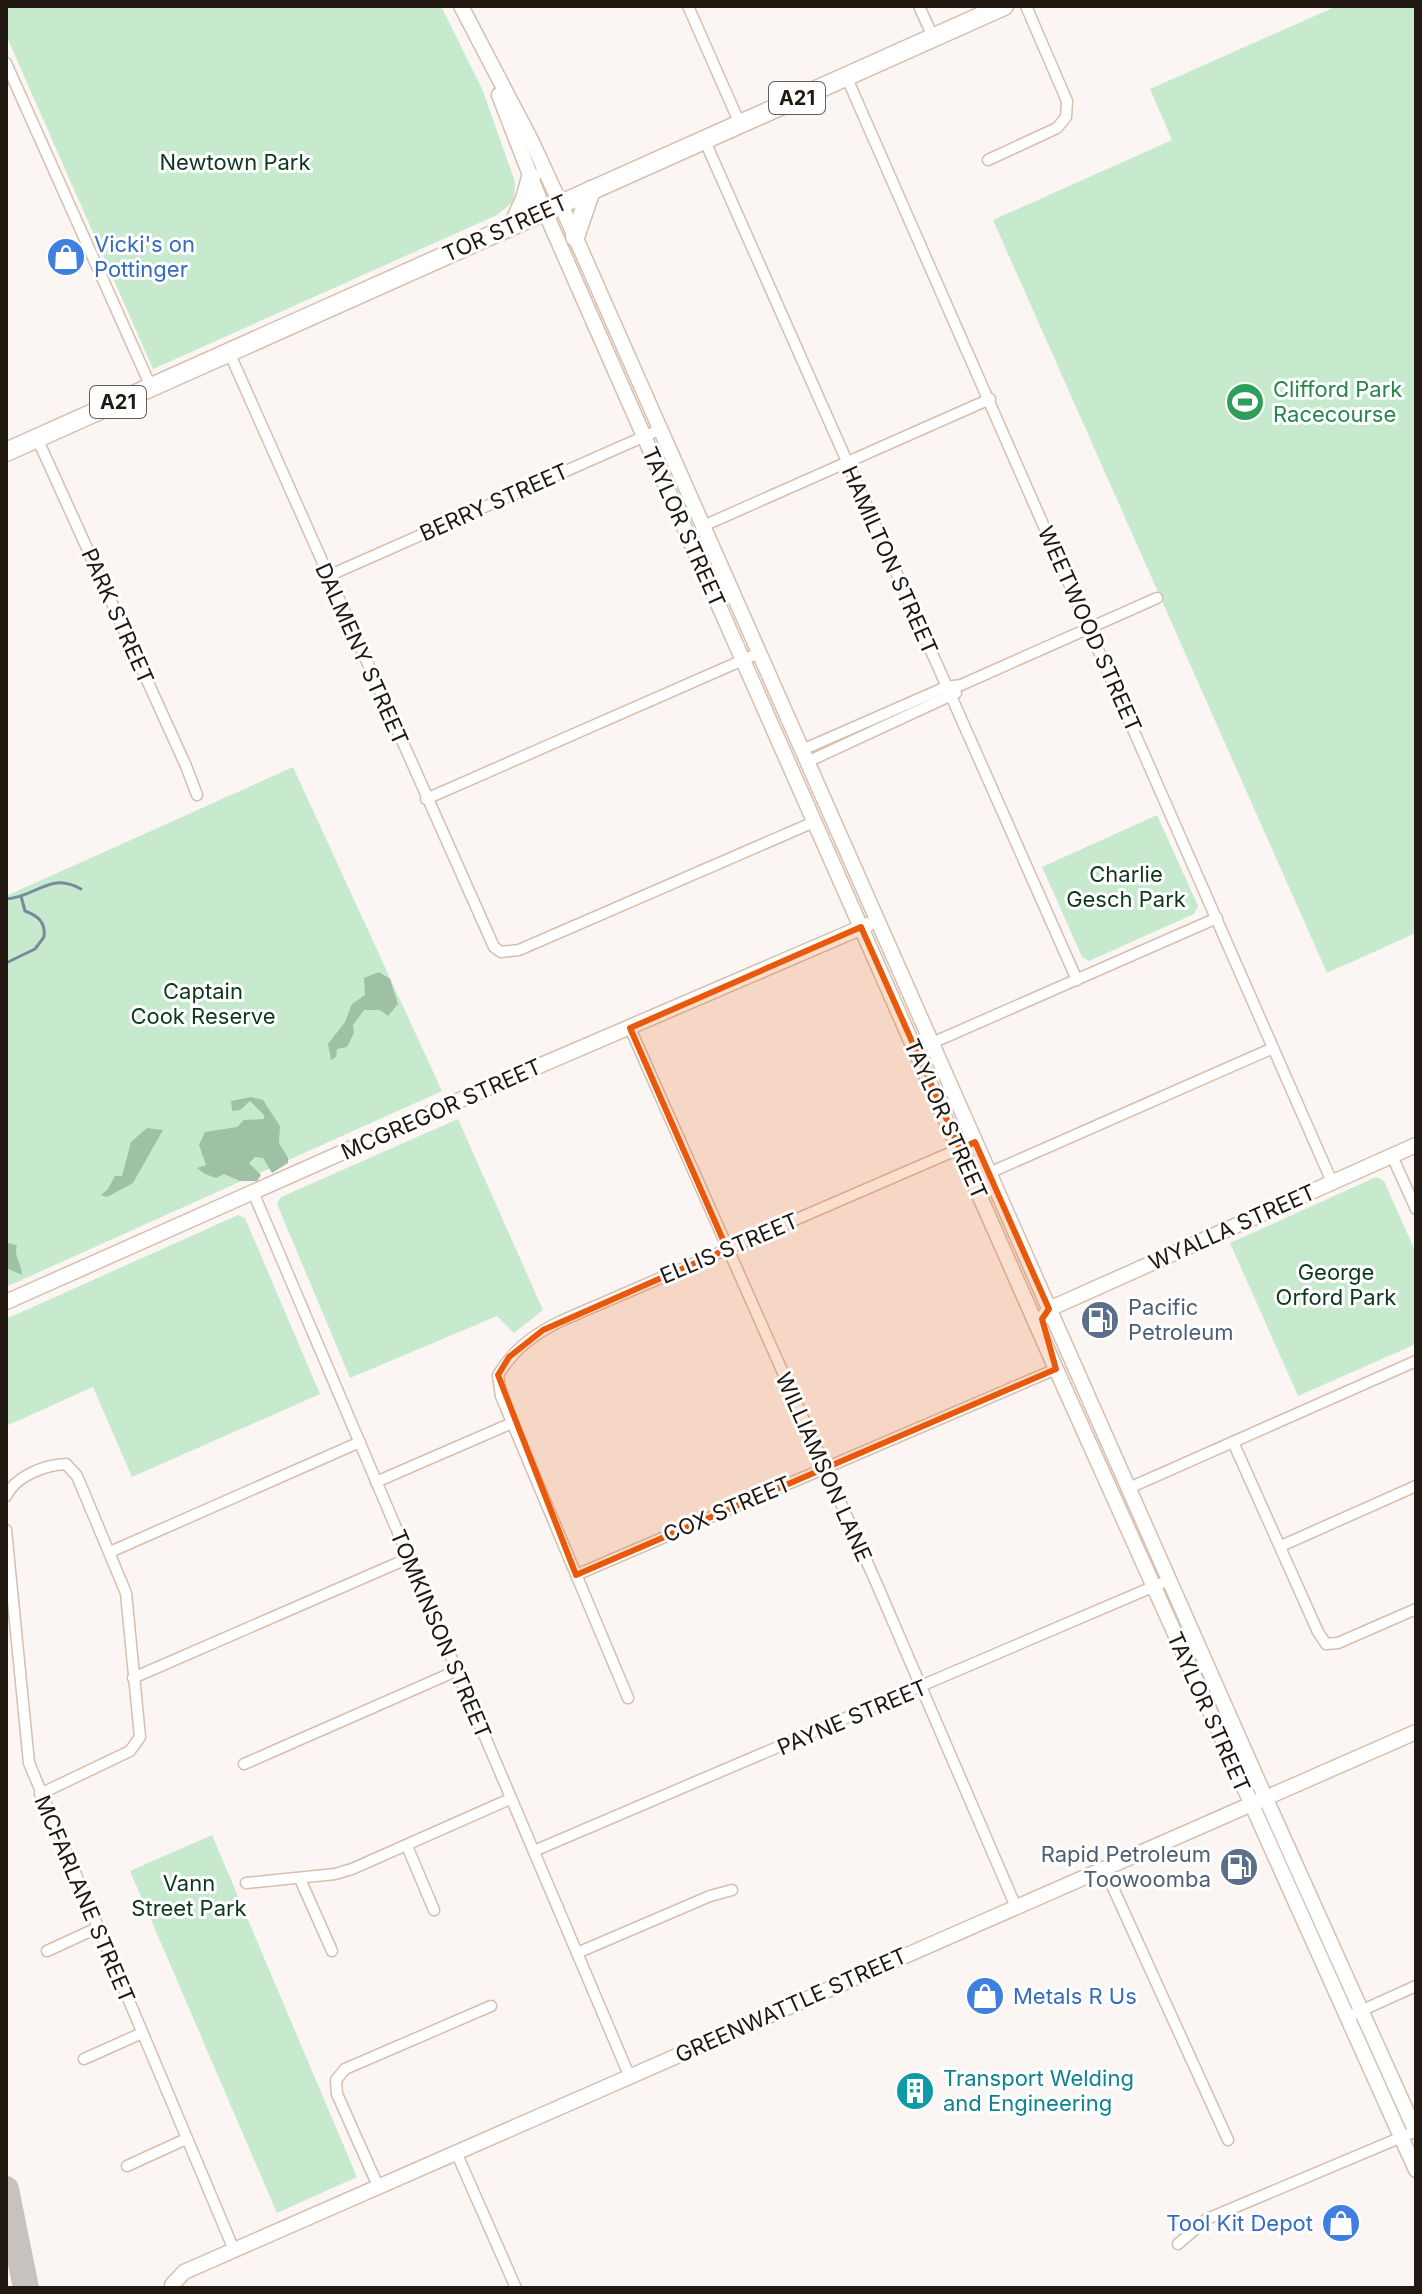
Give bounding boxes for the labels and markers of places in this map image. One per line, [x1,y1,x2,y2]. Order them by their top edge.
place label: Vicki's on Pottinger [94,231,195,282]
shop icon: Vicki's on Pottinger [45,236,87,278]
place label: Clifford Park Racecourse [1273,376,1402,427]
sports icon: Clifford Park Racecourse [1224,381,1266,423]
place label: Pacific Petroleum [1128,1294,1234,1345]
fuel station icon: Pacific Petroleum [1079,1299,1121,1341]
place label: Rapid Petroleum Toowoomba [1041,1841,1211,1892]
fuel station icon: Rapid Petroleum Toowoomba [1218,1846,1260,1888]
shop icon: Metals R Us [964,1975,1006,2017]
place label: Metals R Us [1013,1983,1137,2009]
place label: Transport Welding and Engineering [943,2065,1134,2116]
building icon: Transport Welding and Engineering [894,2070,936,2112]
shop icon: Tool Kit Depot [1320,2202,1362,2244]
place label: Tool Kit Depot [1166,2210,1313,2236]

